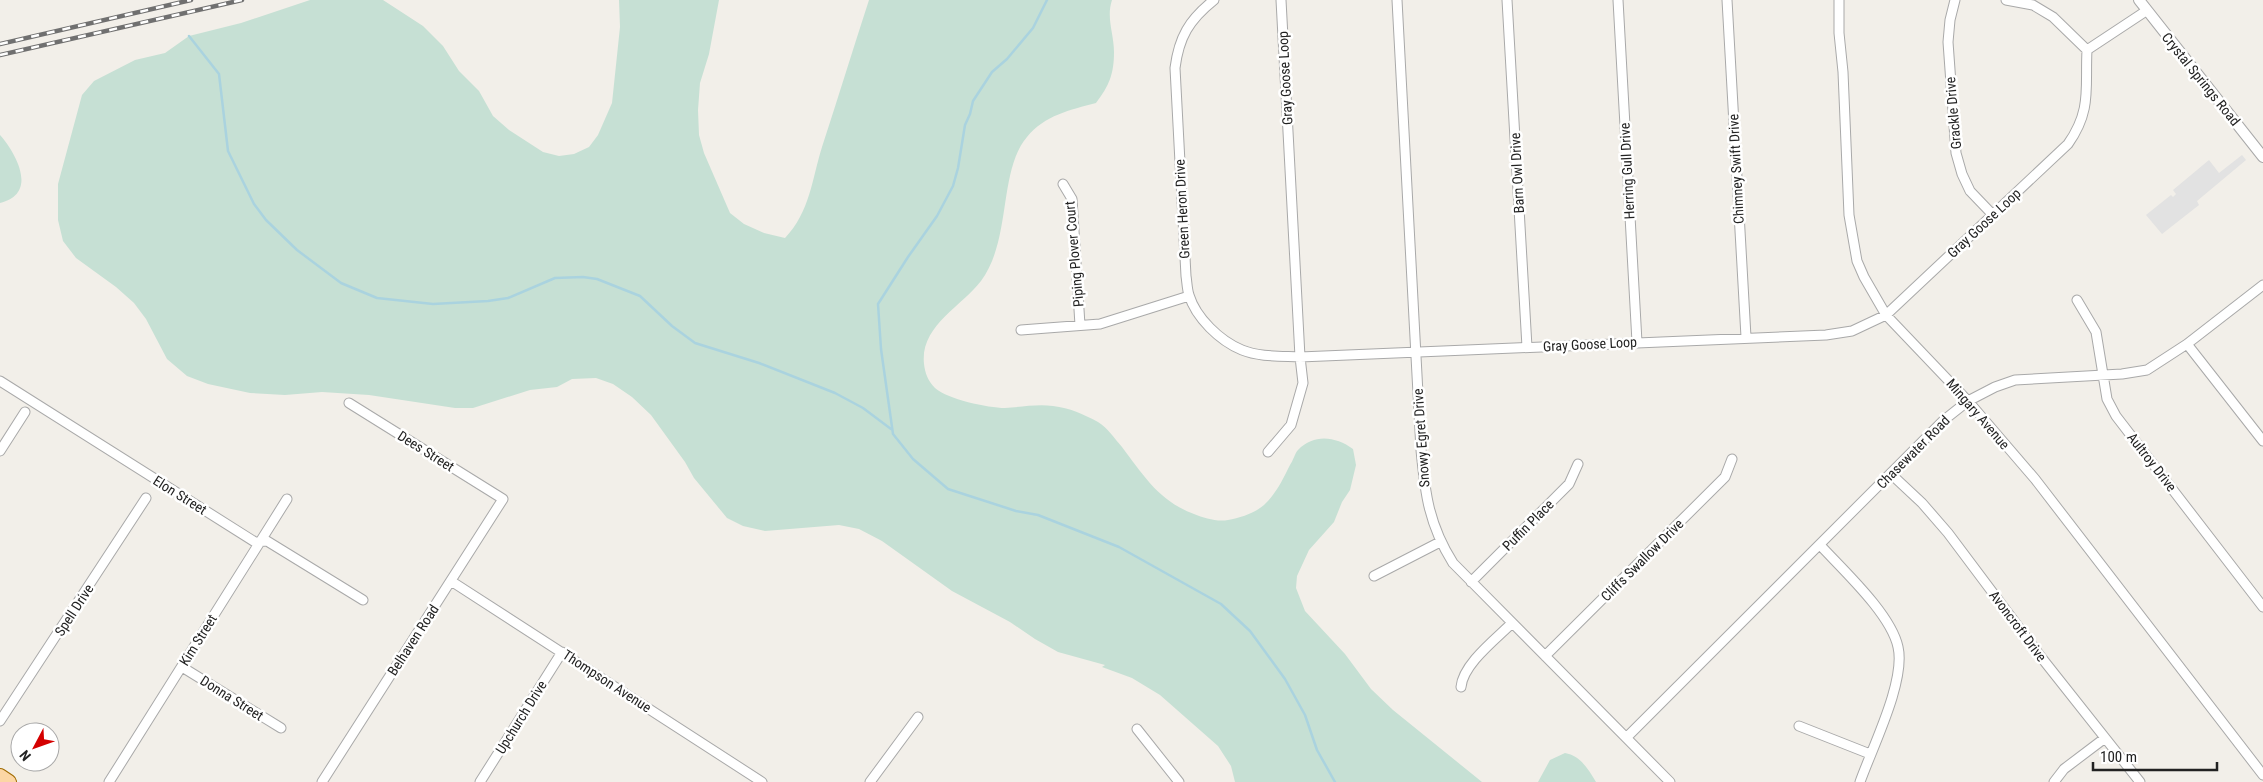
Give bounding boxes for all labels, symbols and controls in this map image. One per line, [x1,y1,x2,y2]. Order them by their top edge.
street label: Crystal Springs Road [2159,29,2243,129]
street label: Gray Goose Loop [1275,31,1295,125]
street label: Grackle Drive [1942,76,1964,150]
street label: Chimney Swift Drive [1725,113,1747,224]
street label: Herring Gull Drive [1616,122,1638,220]
street label: Barn Owl Drive [1507,132,1527,214]
street label: Green Heron Drive [1171,158,1193,259]
street label: Gray Goose Loop [1944,185,2024,261]
street label: Piping Plover Court [1061,200,1087,308]
street label: Gray Goose Loop [1543,334,1637,354]
street label: Mingary Avenue [1943,376,2013,453]
street label: Snowy Egret Drive [1410,388,1432,488]
street label: Chasewater Road [1873,412,1953,492]
street label: Dees Street [395,427,457,475]
street label: Aultroy Drive [2124,429,2180,495]
street label: Elon Street [150,472,210,518]
street label: Puffin Place [1499,496,1557,554]
street label: Cliffs Swallow Drive [1598,515,1687,604]
street label: Spell Drive [51,581,97,639]
street label: Avoncroft Drive [1986,587,2050,665]
street label: Belhaven Road [384,602,442,678]
street label: Kim Street [176,611,220,669]
street label: Thompson Avenue [560,646,655,716]
street label: Donna Street [198,672,266,724]
street label: Upchurch Drive [492,677,550,757]
north arrow [10,722,60,772]
scale bar [2093,740,2217,772]
text: N [16,747,34,764]
text: 100 m [2100,748,2137,766]

